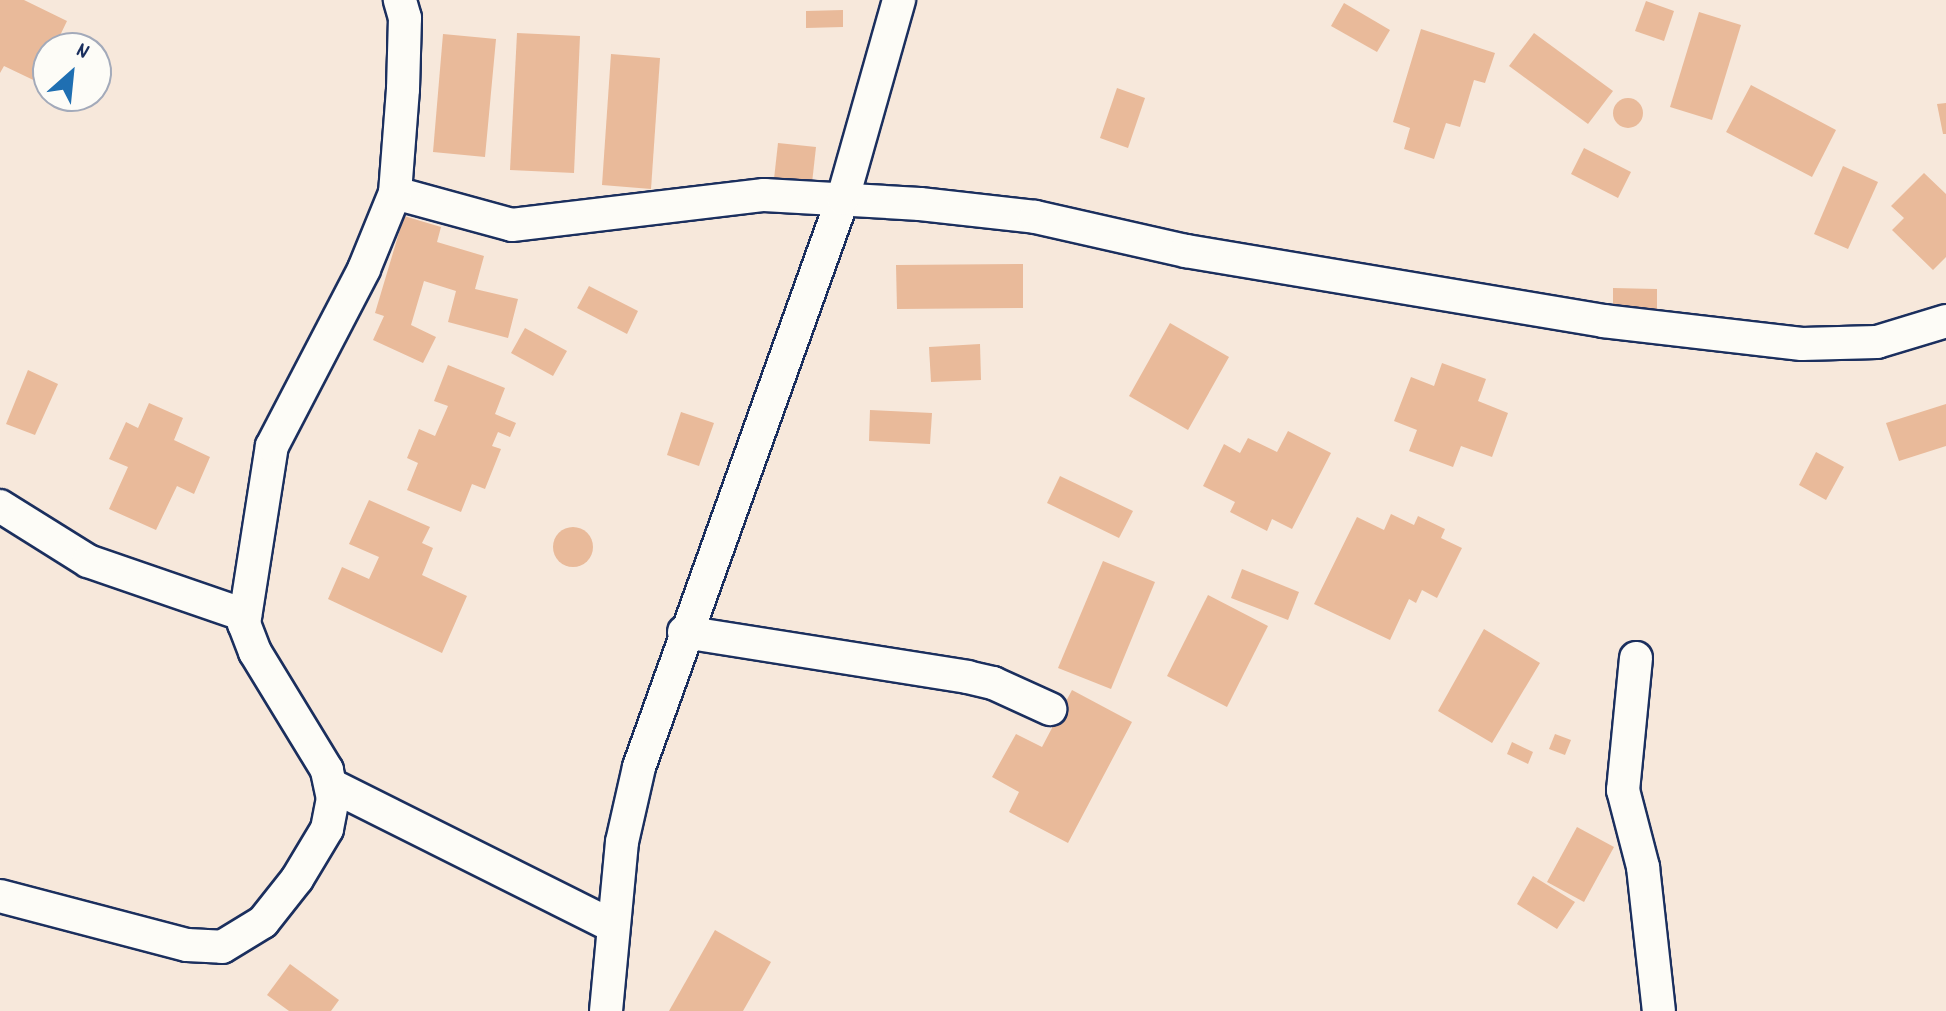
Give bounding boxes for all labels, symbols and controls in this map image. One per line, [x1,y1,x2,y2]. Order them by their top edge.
north arrow [32,32,112,112]
text: N [70,36,94,68]

